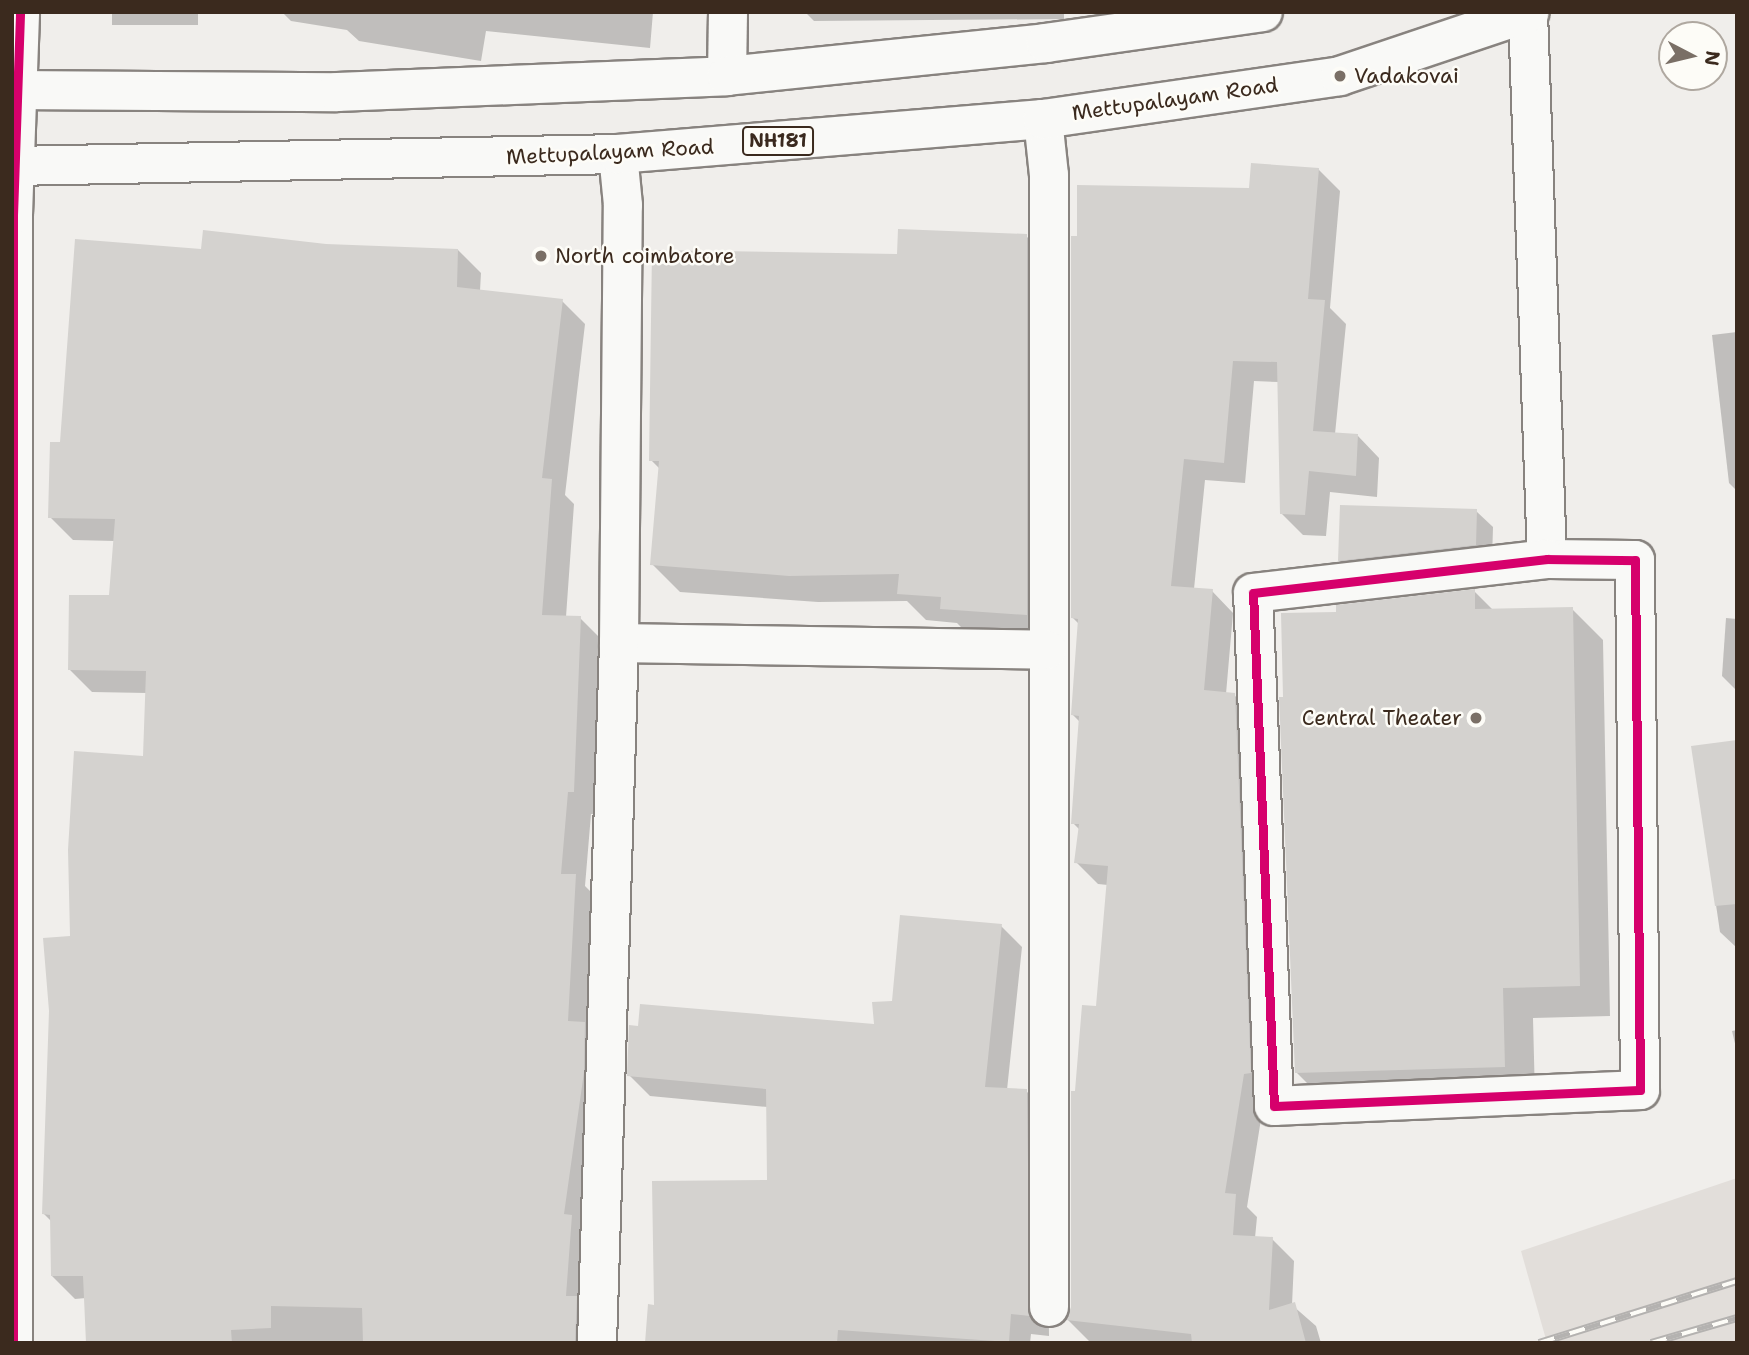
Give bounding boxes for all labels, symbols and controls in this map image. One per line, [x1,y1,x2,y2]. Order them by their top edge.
north arrow [1658,21,1728,91]
text: N [1699,49,1726,67]
place label: Vadakovai [1354,63,1459,89]
marker: Vadakovai [1332,68,1348,84]
street label: Mettupalayam Road [1070,72,1280,126]
road number: NH181 [741,125,815,156]
street label: Mettupalayam Road [505,134,715,170]
place label: North coimbatore [555,243,735,269]
marker: North coimbatore [533,248,549,264]
place label: Central Theater [1302,705,1462,731]
marker: Central Theater [1468,710,1484,726]

